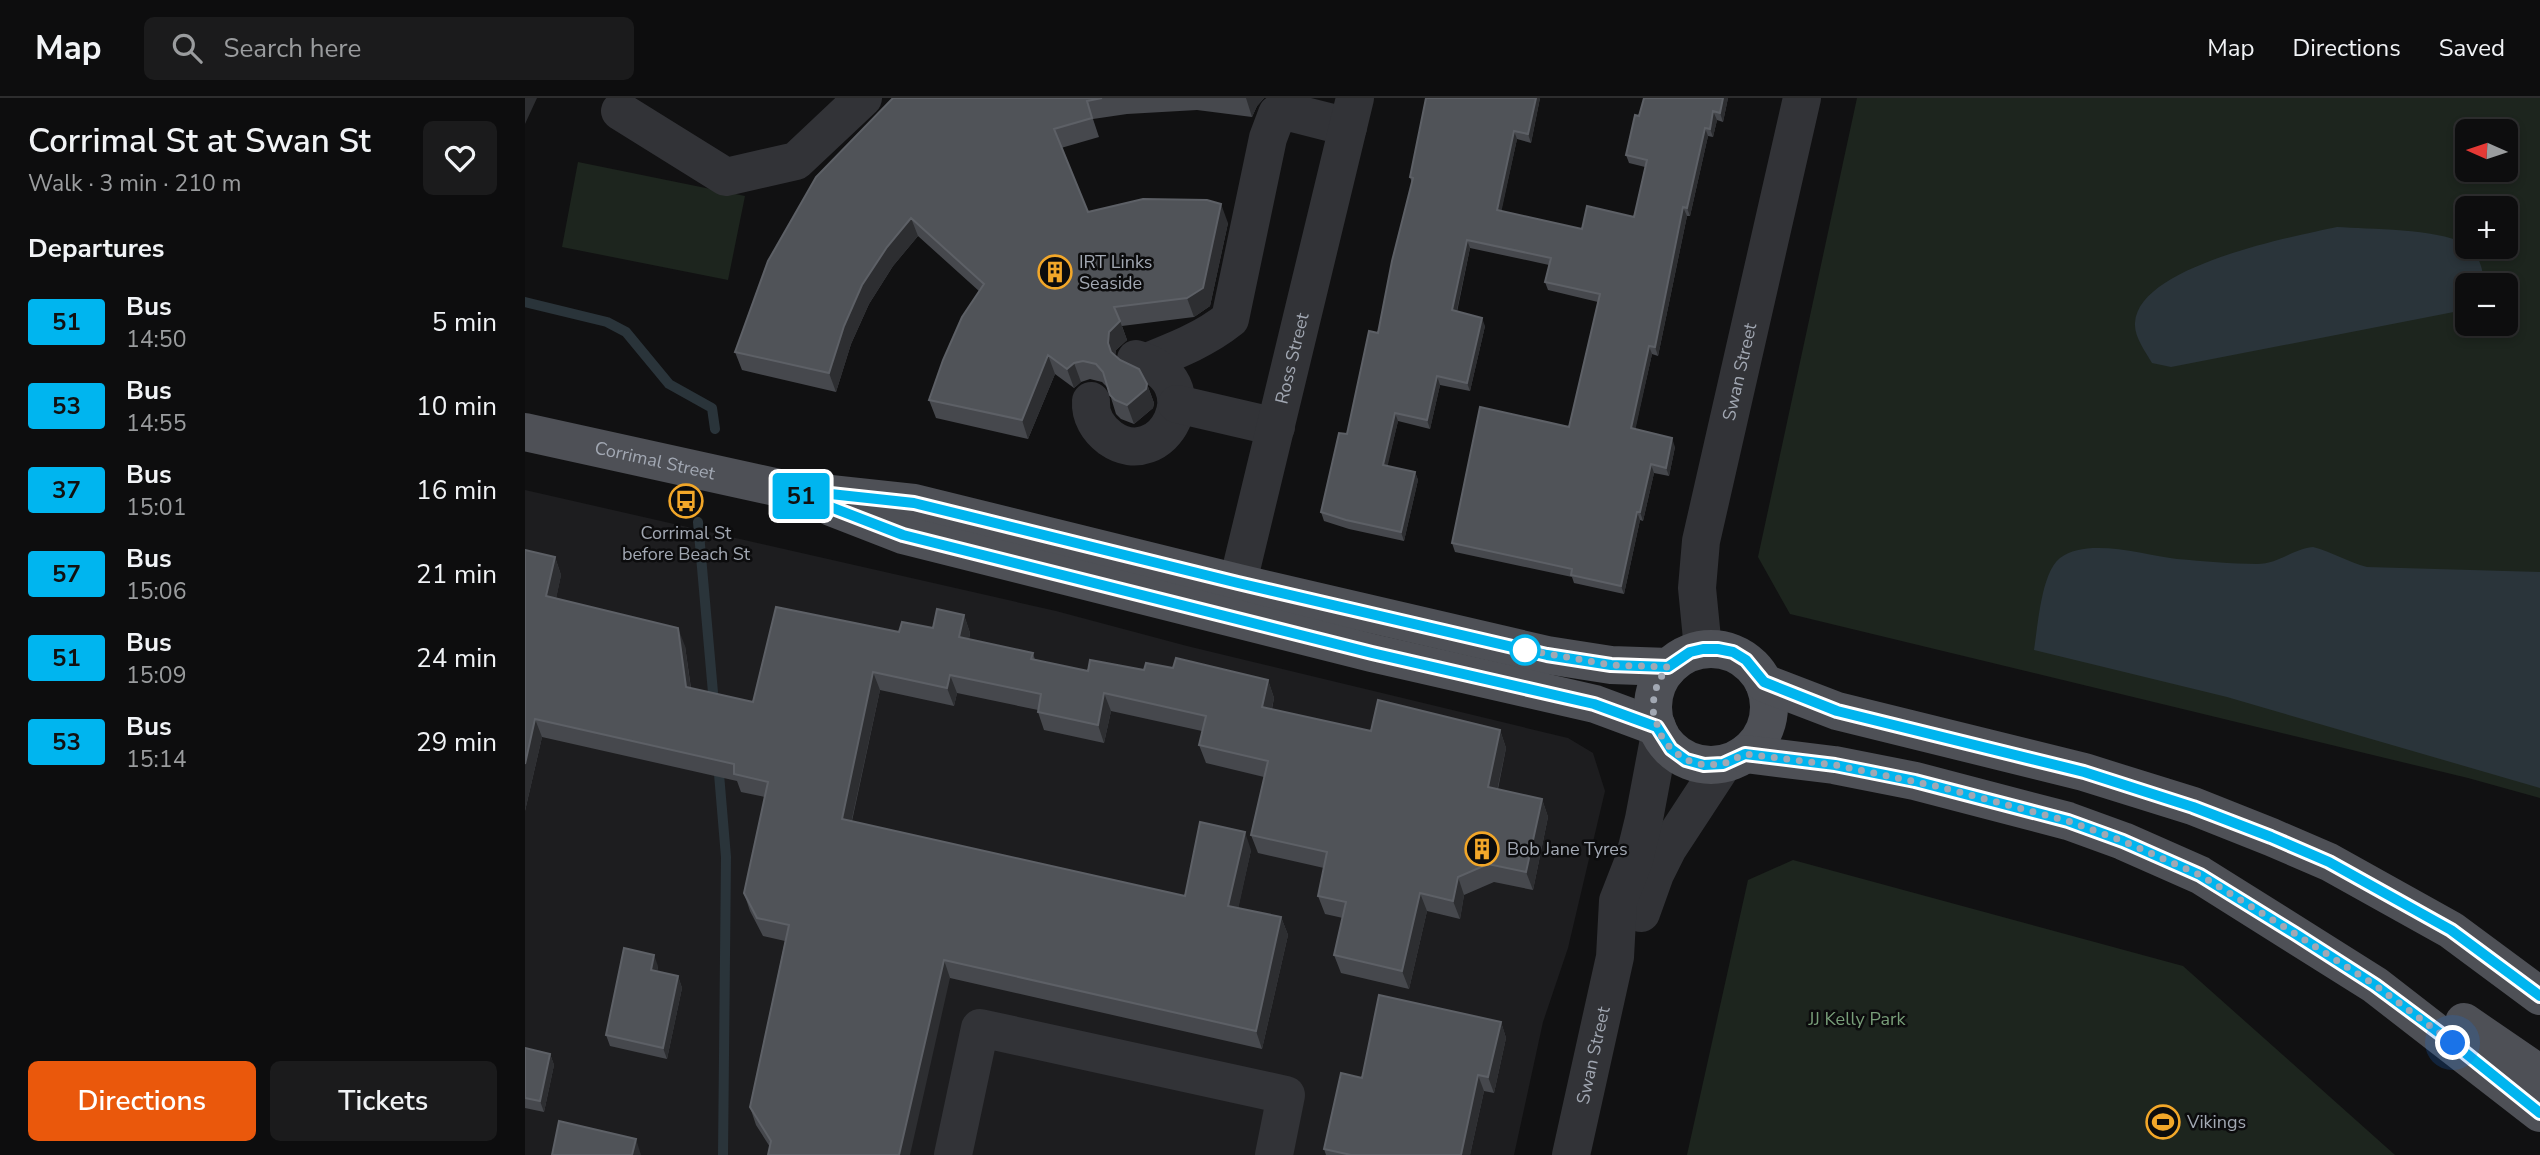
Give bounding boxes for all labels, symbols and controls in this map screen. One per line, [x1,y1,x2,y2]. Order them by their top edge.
search box [144,17,634,80]
text: Map [35,26,102,71]
icon: search [168,29,206,67]
text: Search here [224,31,361,66]
text: Map [2207,32,2254,64]
text: Directions [2292,32,2401,64]
text: Saved [2439,32,2505,64]
text: Corrimal St at Swan St [28,119,371,164]
north arrow [2455,119,2518,182]
map controls [2455,119,2518,336]
button: heart [423,121,497,195]
text: Walk · 3 min · 210 m [28,168,241,199]
button: + [2455,196,2518,259]
text: Departures [28,231,164,266]
place label: IRT Links Seaside [1079,250,1152,295]
building icon: IRT Links Seaside [1036,253,1074,291]
button: − [2455,273,2518,336]
text: Bus [126,289,172,324]
text: 5 min [432,305,497,340]
text: 51 [52,306,81,338]
street label: Ross Street [1269,310,1315,406]
street label: Swan Street [1717,320,1762,423]
text: 14:50 [126,324,186,355]
text: Bus [126,373,172,408]
text: 10 min [416,389,497,424]
text: 53 [52,390,81,422]
text: 14:55 [126,408,186,439]
street label: Corrimal Street [592,436,718,486]
text: Bus [126,457,172,492]
text: 16 min [416,473,497,508]
line badge: 51 [769,473,833,519]
text: 37 [52,474,81,506]
text: 51 [787,480,815,512]
bus stop icon: Corrimal St before Beach St [667,482,705,520]
text: 15:01 [126,492,186,523]
place label: Corrimal St before Beach St [622,521,751,566]
text: Bus [126,541,172,576]
text: 21 min [416,557,497,592]
text: 57 [52,558,81,590]
text: 15:06 [126,576,186,607]
text: Bus [126,625,172,660]
unlabelled marker [1510,635,1540,665]
text: 24 min [416,641,497,676]
text: 51 [52,642,81,674]
text: 15:09 [126,660,186,691]
text: Bus [126,709,172,744]
text: 29 min [416,725,497,760]
text: 53 [52,726,81,758]
text: 15:14 [126,744,186,775]
building icon: Bob Jane Tyres [1463,830,1501,868]
place label: Bob Jane Tyres [1507,837,1628,861]
street label: Swan Street [1571,1004,1616,1107]
park label: JJ Kelly Park [1808,1007,1906,1031]
your location [2435,1025,2470,1060]
button: Directions [28,1061,256,1141]
button: Tickets [270,1061,497,1141]
sports icon: Vikings [2144,1103,2182,1141]
place label: Vikings [2186,1110,2246,1134]

